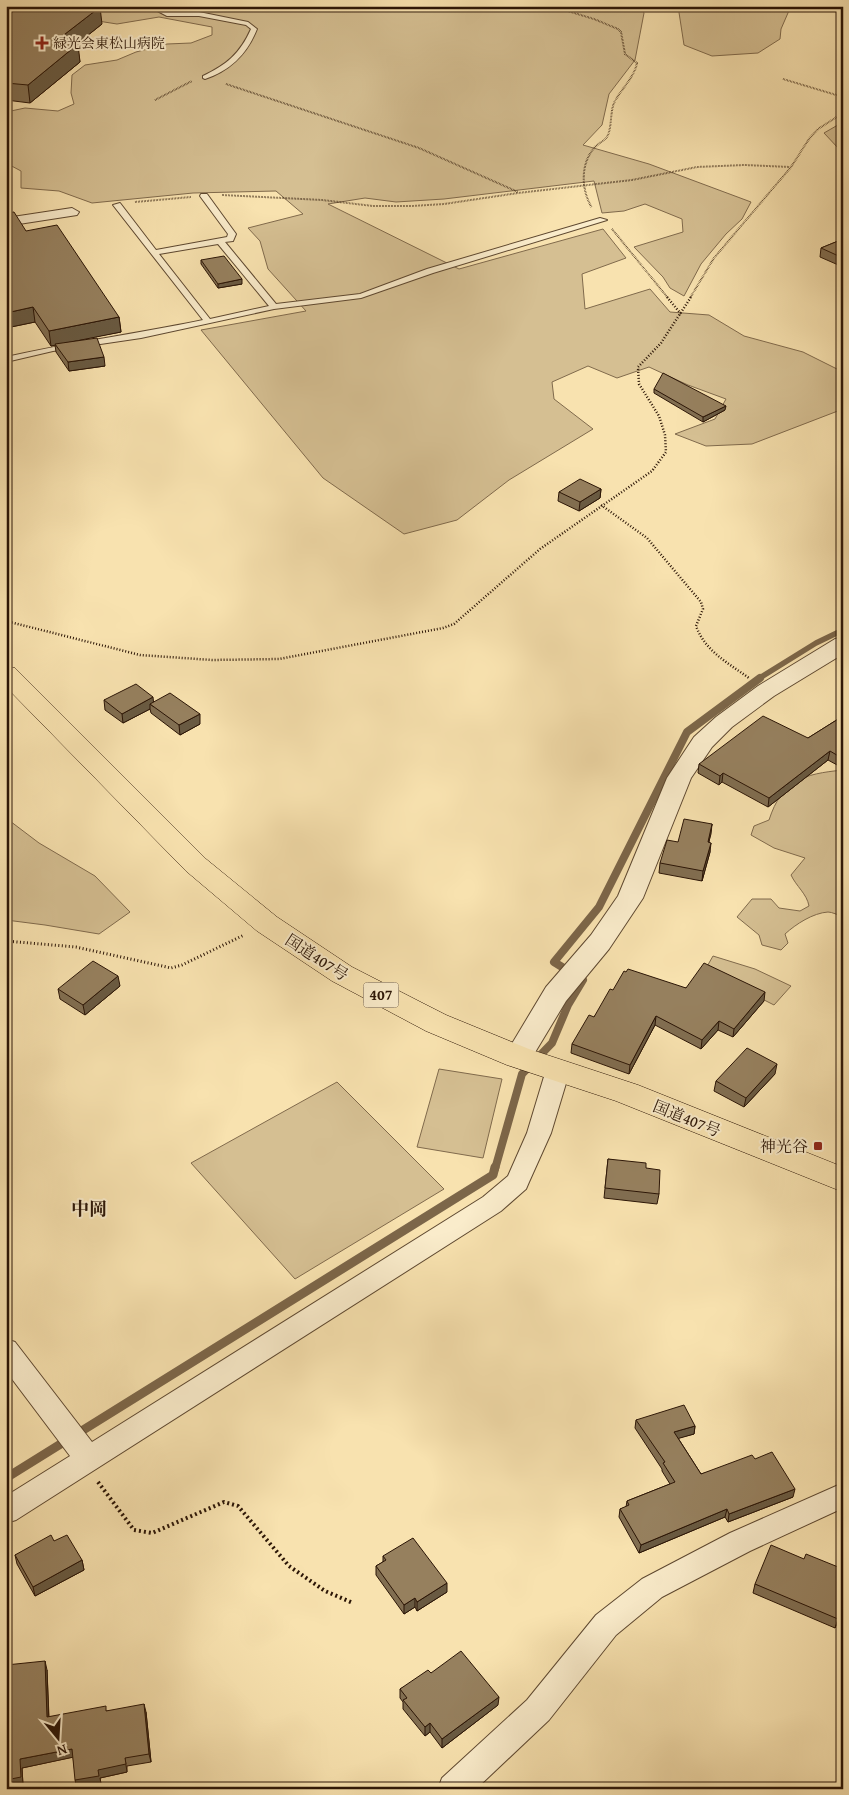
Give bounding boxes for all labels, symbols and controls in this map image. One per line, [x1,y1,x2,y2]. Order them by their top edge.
place label: 緑光会東松山病院 [53,33,165,53]
marker: 緑光会東松山病院 [35,36,49,50]
street label: 国道407号 [281,928,353,986]
road number: 407 [364,982,398,1008]
street label: 国道407号 [650,1094,724,1142]
place label: 神光谷 [760,1134,808,1158]
marker: 神光谷 [812,1140,824,1152]
district label: 中岡 [71,1195,107,1222]
north arrow [32,1712,82,1762]
text: N [54,1739,70,1762]

